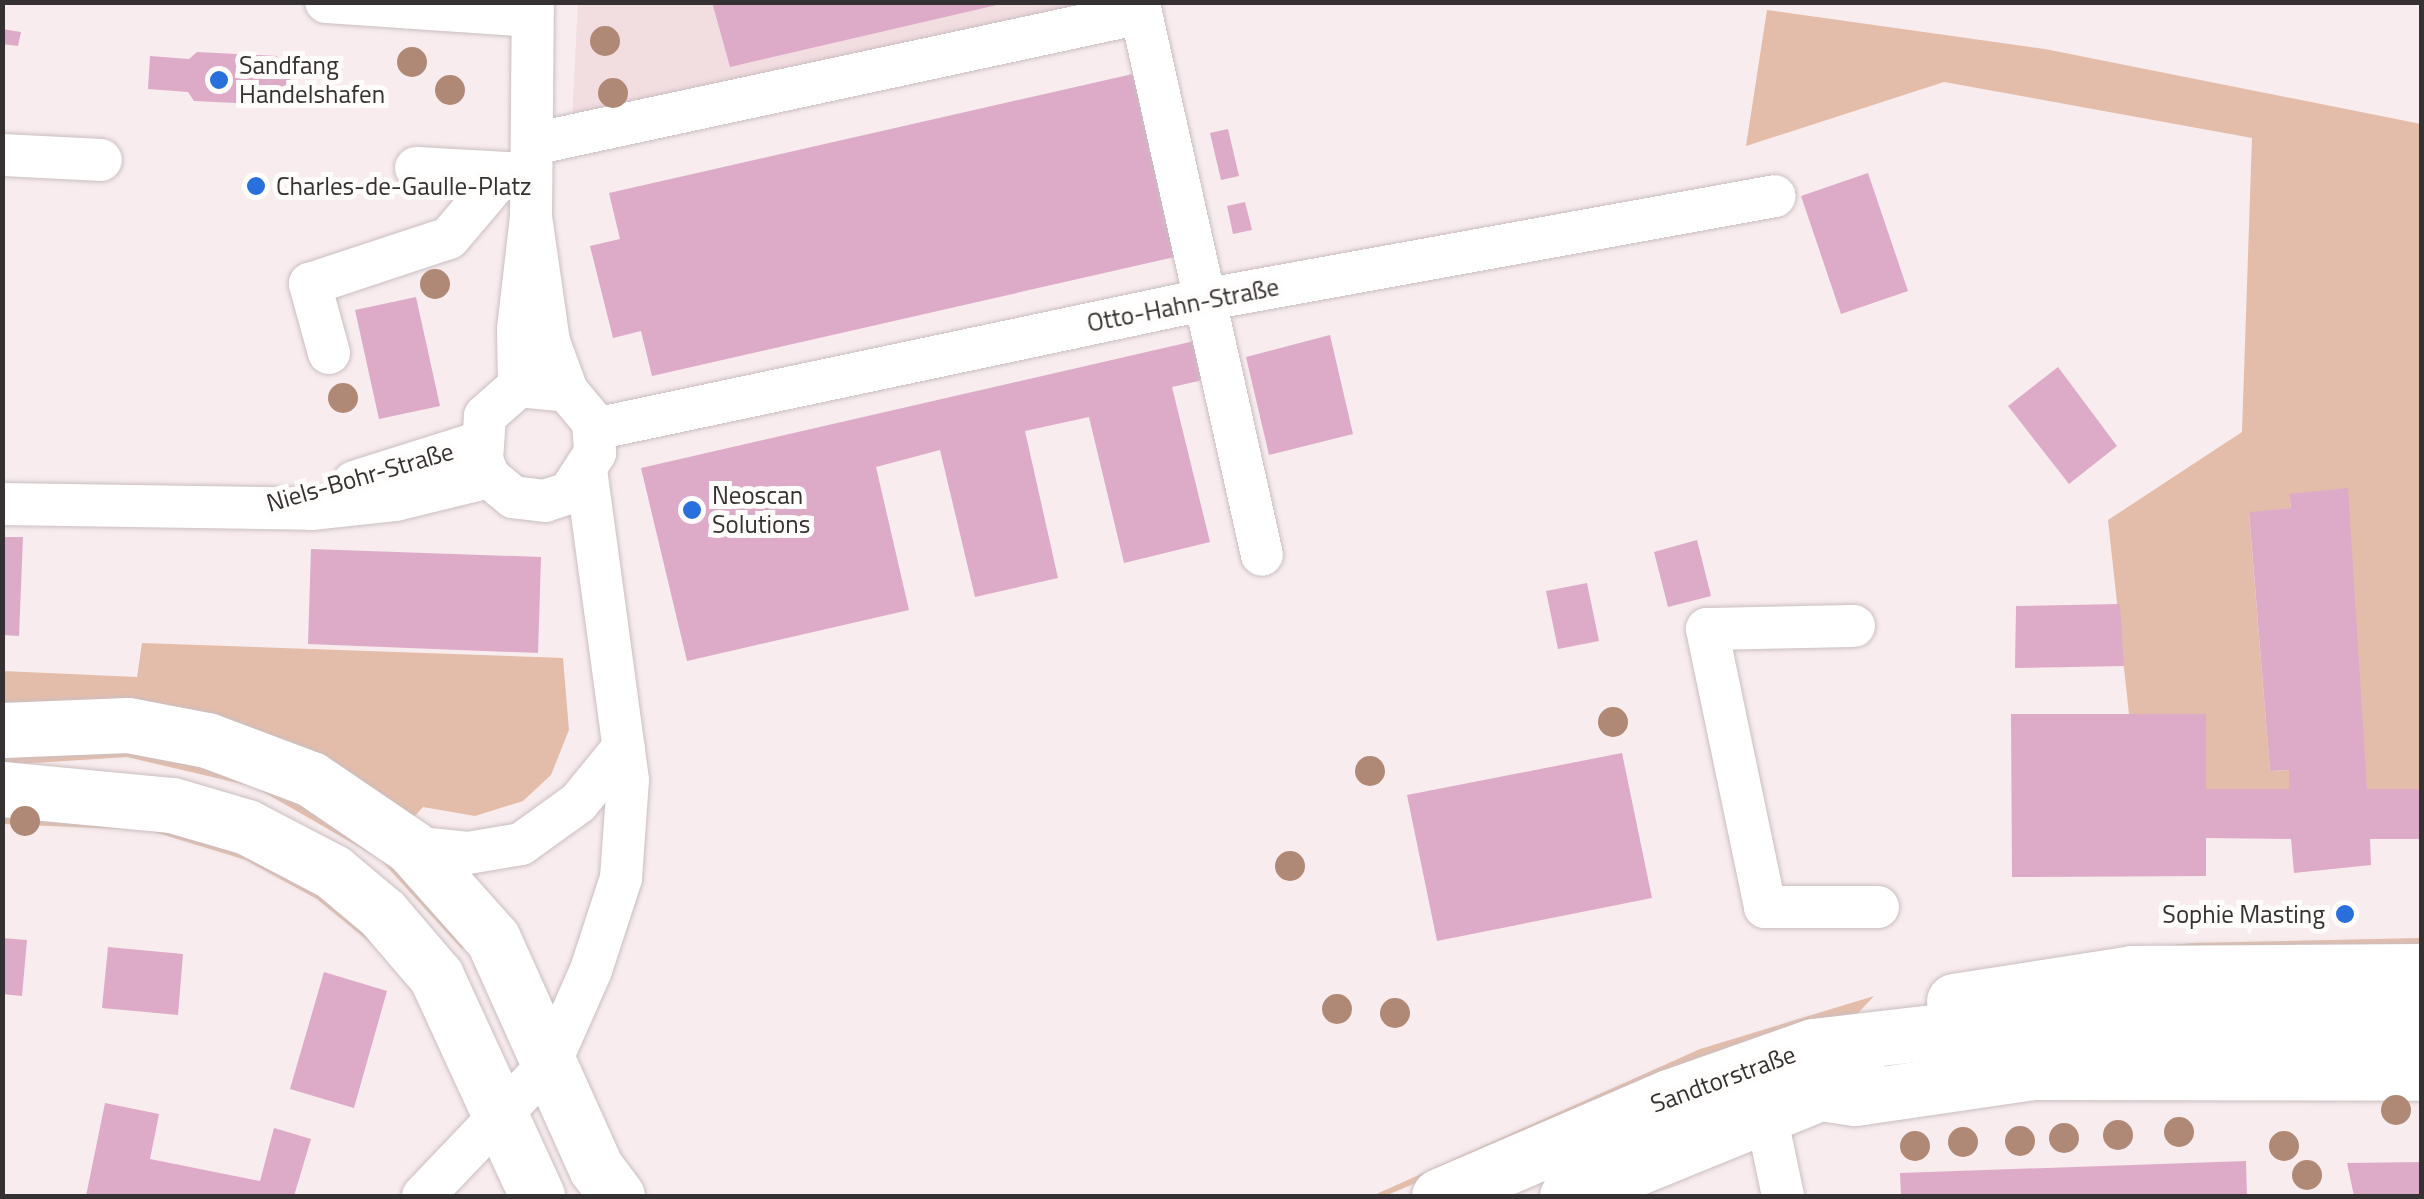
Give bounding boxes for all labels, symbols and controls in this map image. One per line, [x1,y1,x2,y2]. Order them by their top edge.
place label: Sandfang Handelshafen [239,51,385,110]
marker: Sandfang Handelshafen [208,69,230,91]
place label: Charles-de-Gaulle-Platz [276,171,531,201]
marker: Charles-de-Gaulle-Platz [245,175,267,197]
street label: Otto-Hahn-Straße [1084,272,1282,338]
street label: Niels-Bohr-Straße [263,436,457,518]
place label: Neoscan Solutions [712,481,810,540]
marker: Neoscan Solutions [681,499,703,521]
place label: Sophie Masting [2162,899,2325,929]
marker: Sophie Masting [2334,903,2356,925]
street label: Sandtorstraße [1647,1039,1799,1119]

